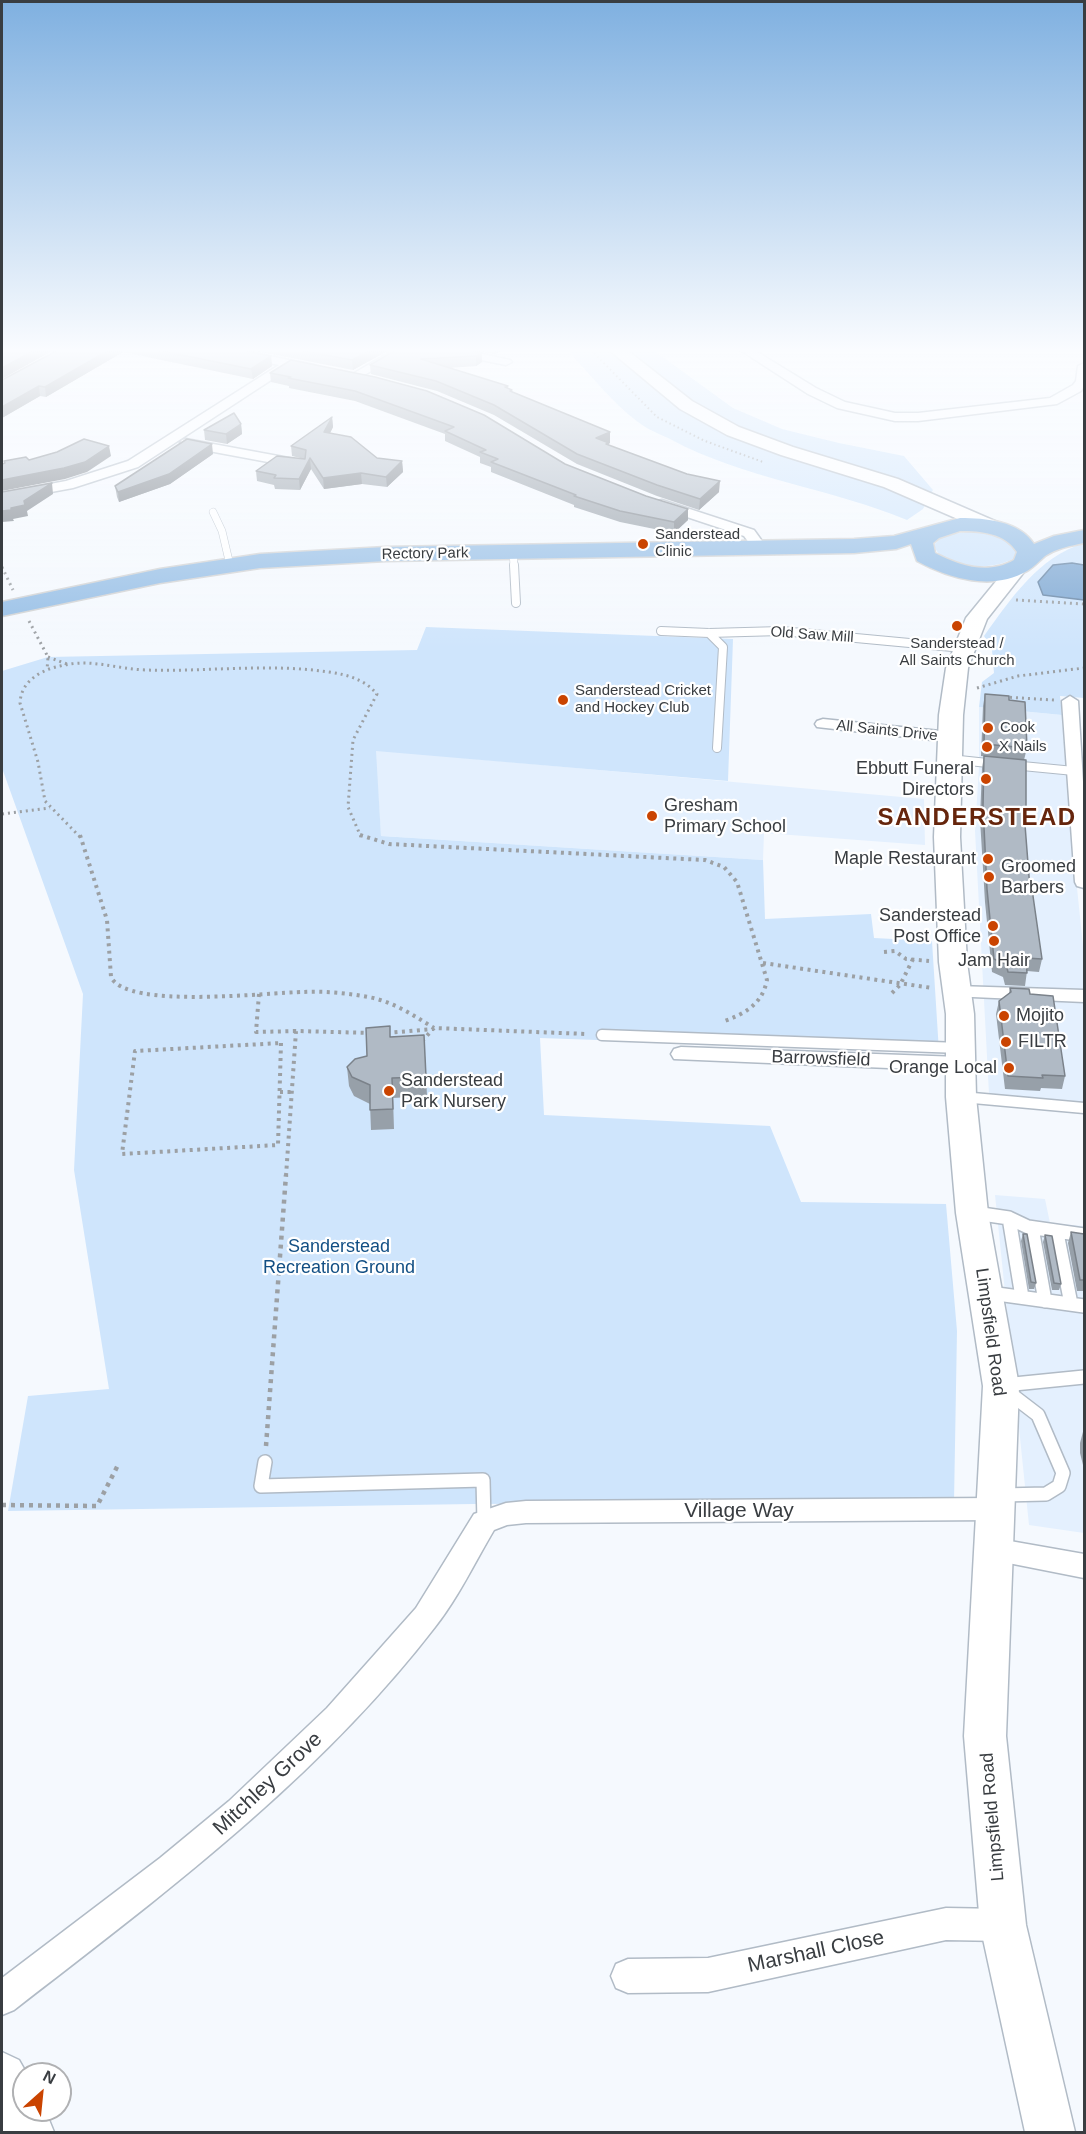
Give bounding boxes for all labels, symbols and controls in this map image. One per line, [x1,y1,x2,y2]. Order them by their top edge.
place label: Sanderstead Clinic [655,526,740,561]
marker: Sanderstead Clinic [636,537,650,551]
street label: Rectory Park [382,544,468,564]
marker: Sanderstead / All Saints Church [950,619,964,633]
street label: Old Saw Mill [770,623,854,647]
place label: Sanderstead / All Saints Church [899,635,1015,670]
place label: Sanderstead Cricket and Hockey Club [575,682,711,717]
marker: Sanderstead Cricket and Hockey Club [556,693,570,707]
street label: All Saints Drive [835,717,939,745]
place label: Cook [1000,719,1035,737]
marker: Cook [981,721,995,735]
place label: X Nails [999,738,1047,756]
marker: X Nails [980,740,994,754]
place label: Ebbutt Funeral Directors [856,758,974,800]
marker: Ebbutt Funeral Directors [979,772,993,786]
place label: Gresham Primary School [664,795,786,838]
district label: SANDERSTEAD [877,804,1077,832]
marker: Gresham Primary School [645,809,659,823]
place label: Maple Restaurant [834,848,976,870]
marker: Maple Restaurant [981,852,995,866]
place label: Groomed Barbers [1001,856,1076,898]
marker: Groomed Barbers [982,870,996,884]
place label: Sanderstead Post Office [879,905,981,948]
marker: Sanderstead Post Office [986,919,1000,933]
marker: Jam Hair [987,934,1001,948]
place label: Jam Hair [958,950,1030,972]
place label: Mojito [1016,1005,1064,1027]
marker: Mojito [997,1009,1011,1023]
place label: FILTR [1018,1031,1067,1053]
marker: FILTR [999,1035,1013,1049]
street label: Barrowsfield [771,1046,871,1072]
place label: Orange Local [889,1057,997,1079]
marker: Orange Local [1002,1061,1016,1075]
place label: Sanderstead Park Nursery [401,1070,506,1112]
marker: Sanderstead Park Nursery [382,1084,396,1098]
park label: Sanderstead Recreation Ground [263,1236,415,1278]
street label: Limpsfield Road [970,1267,1010,1397]
street label: Village Way [684,1498,794,1524]
street label: Mitchley Grove [208,1727,328,1841]
street label: Limpsfield Road [977,1752,1009,1882]
street label: Marshall Close [745,1925,887,1979]
north arrow [12,2062,72,2122]
text: N [40,2067,59,2087]

